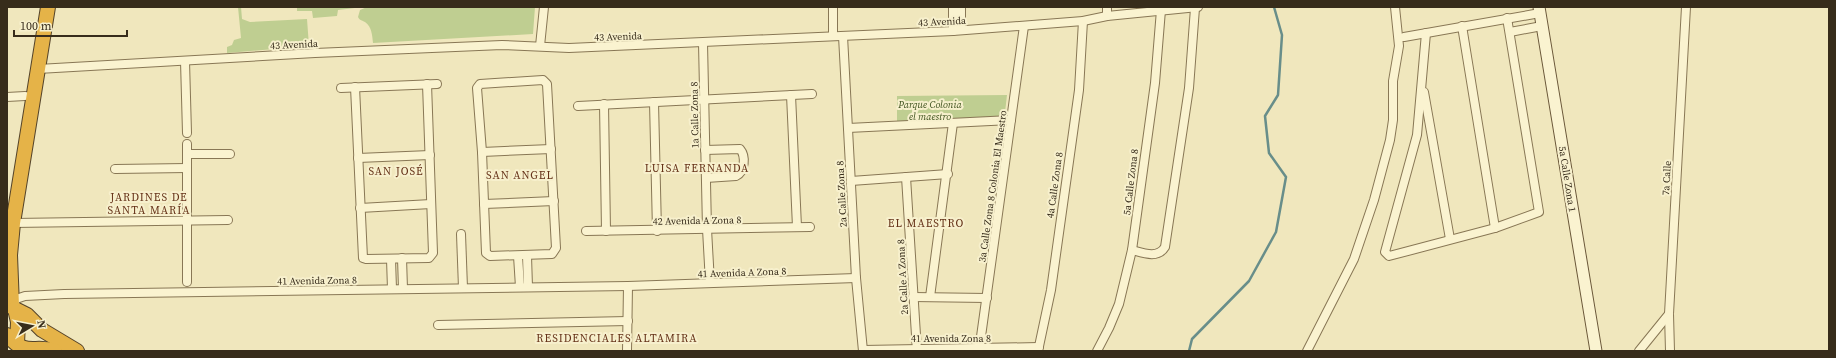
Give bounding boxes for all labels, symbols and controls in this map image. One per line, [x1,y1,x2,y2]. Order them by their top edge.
scale bar [14,12,127,38]
street label: 43 Avenida [918,14,967,29]
text: 100 m [20,18,52,34]
street label: 43 Avenida [594,29,643,44]
street label: 43 Avenida [270,37,319,52]
street label: 1a Calle Zona 8 [687,82,702,148]
park label: Parque Colonia el maestro [897,98,962,123]
street label: 3a Calle Zona 8 Colonia El Maestro [975,109,1010,263]
street label: 5a Calle Zona 1 [1556,145,1579,213]
street label: 5a Calle Zona 8 [1120,148,1141,216]
street label: 4a Calle Zona 8 [1043,151,1066,219]
street label: 2a Calle Zona 8 [833,160,850,228]
street label: 7a Calle [1659,160,1674,196]
district label: LUISA FERNANDA [645,161,749,176]
district label: SAN JOSÉ [368,164,424,179]
district label: SAN ANGEL [486,168,554,183]
district label: JARDINES DE SANTA MARÍA [107,190,191,218]
street label: 42 Avenida A Zona 8 [652,213,742,228]
district label: EL MAESTRO [888,216,964,231]
street label: 2a Calle A Zona 8 [894,239,911,315]
street label: 41 Avenida A Zona 8 [697,264,787,281]
street label: 41 Avenida Zona 8 [277,273,357,288]
north arrow [12,306,52,346]
text: N [33,319,49,330]
district label: RESIDENCIALES ALTAMIRA [536,331,698,346]
street label: 41 Avenida Zona 8 [911,332,991,345]

